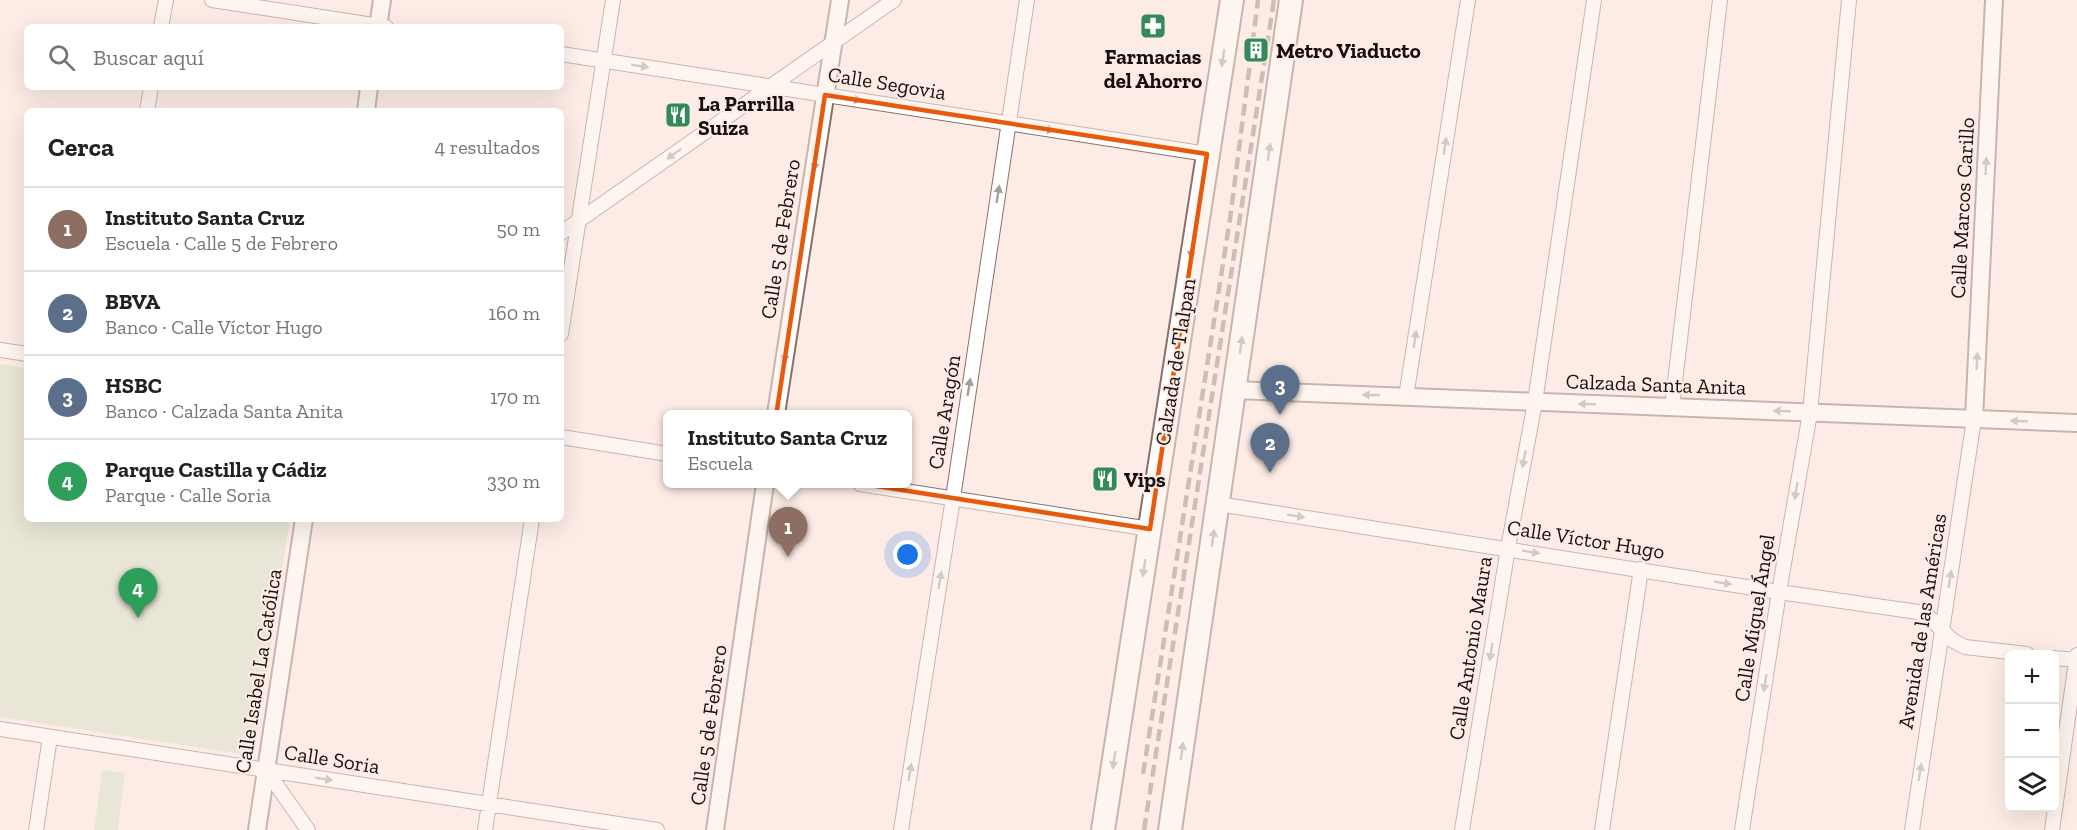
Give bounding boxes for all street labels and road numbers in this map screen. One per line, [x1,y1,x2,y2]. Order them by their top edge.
street label: Calle Segovia [826,61,948,105]
street label: Calle Marcos Carillo [1945,117,1979,299]
street label: Calle 5 de Febrero [755,157,805,321]
street label: Calzada de Tlalpan [1149,276,1201,448]
street label: Calle Aragón [923,353,965,471]
street label: Calzada Santa Anita [1565,368,1747,400]
street label: Avenida de las Américas [1893,511,1951,731]
street label: Calle Víctor Hugo [1506,514,1666,564]
street label: Calle Miguel Ángel [1728,532,1780,704]
street label: Calle Antonio Maura [1443,554,1497,742]
street label: Calle Isabel La Católica [229,567,287,775]
street label: Calle 5 de Febrero [684,643,732,807]
street label: Calle Soria [282,739,382,779]

